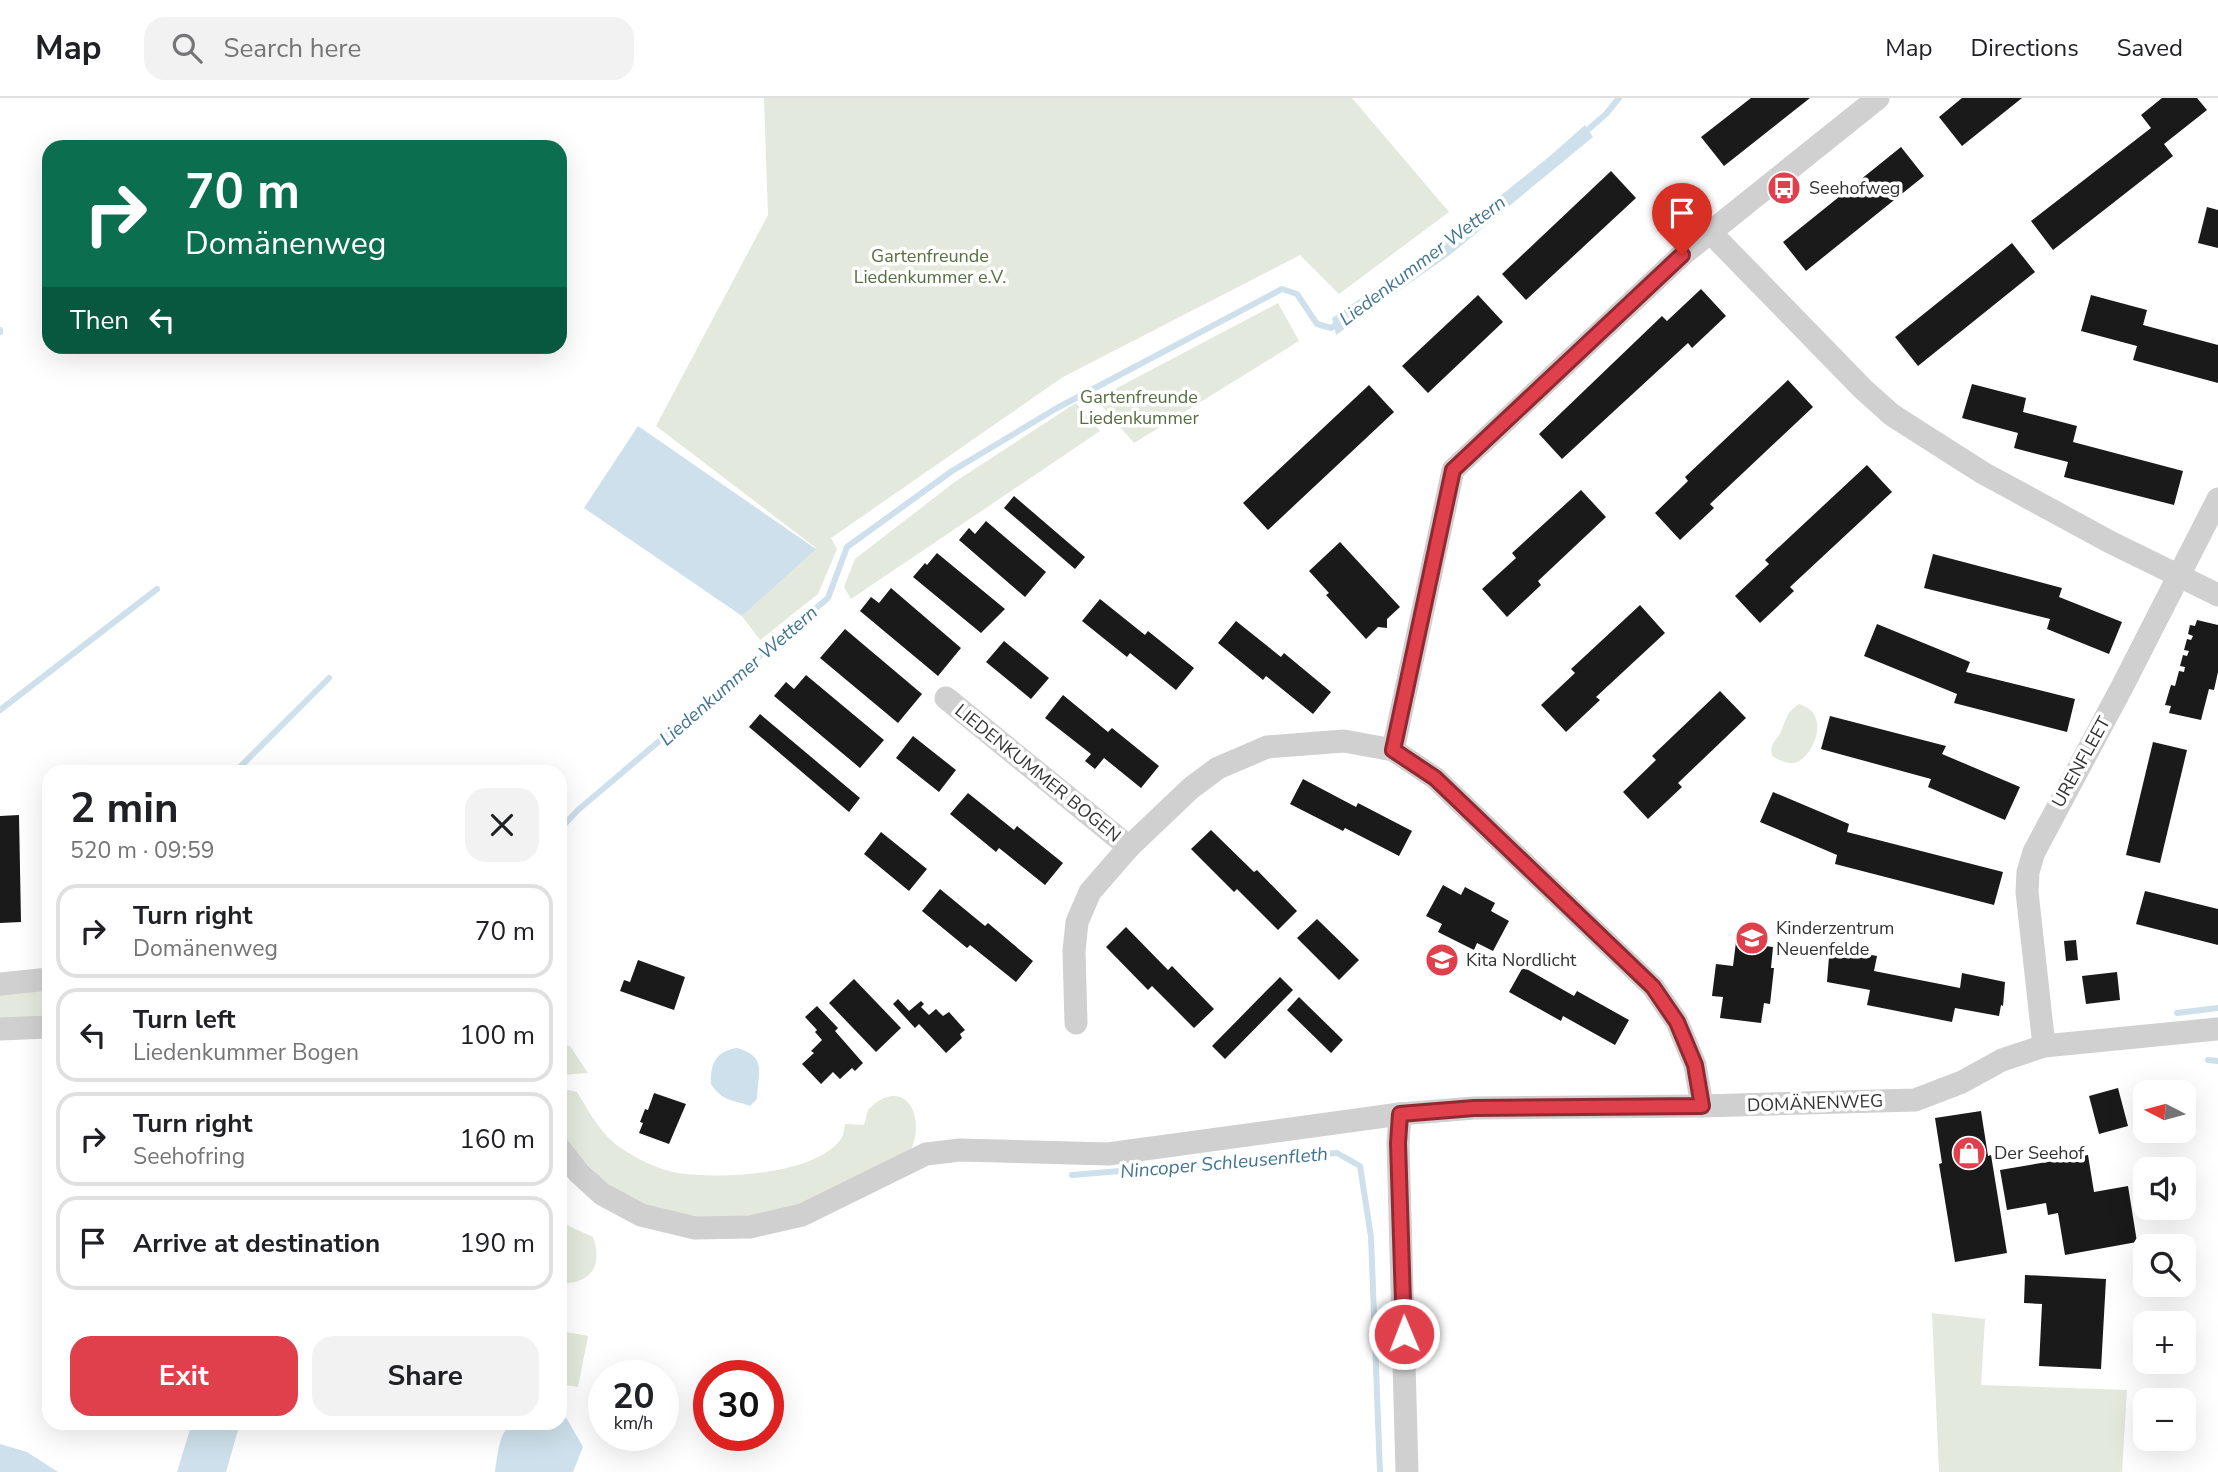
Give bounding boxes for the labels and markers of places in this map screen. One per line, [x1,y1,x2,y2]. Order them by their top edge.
bus stop icon: Seehofweg [1765,169,1803,207]
place label: Seehofweg [1809,176,1900,200]
pin [1652,183,1712,255]
place label: Kinderzentrum Neuenfelde [1776,916,1894,961]
school or university icon: Kinderzentrum Neuenfelde [1733,919,1771,957]
school or university icon: Kita Nordlicht [1423,941,1461,979]
place label: Kita Nordlicht [1466,948,1577,972]
shop icon: Der Seehof [1950,1134,1988,1172]
place label: Der Seehof [1994,1141,2085,1165]

